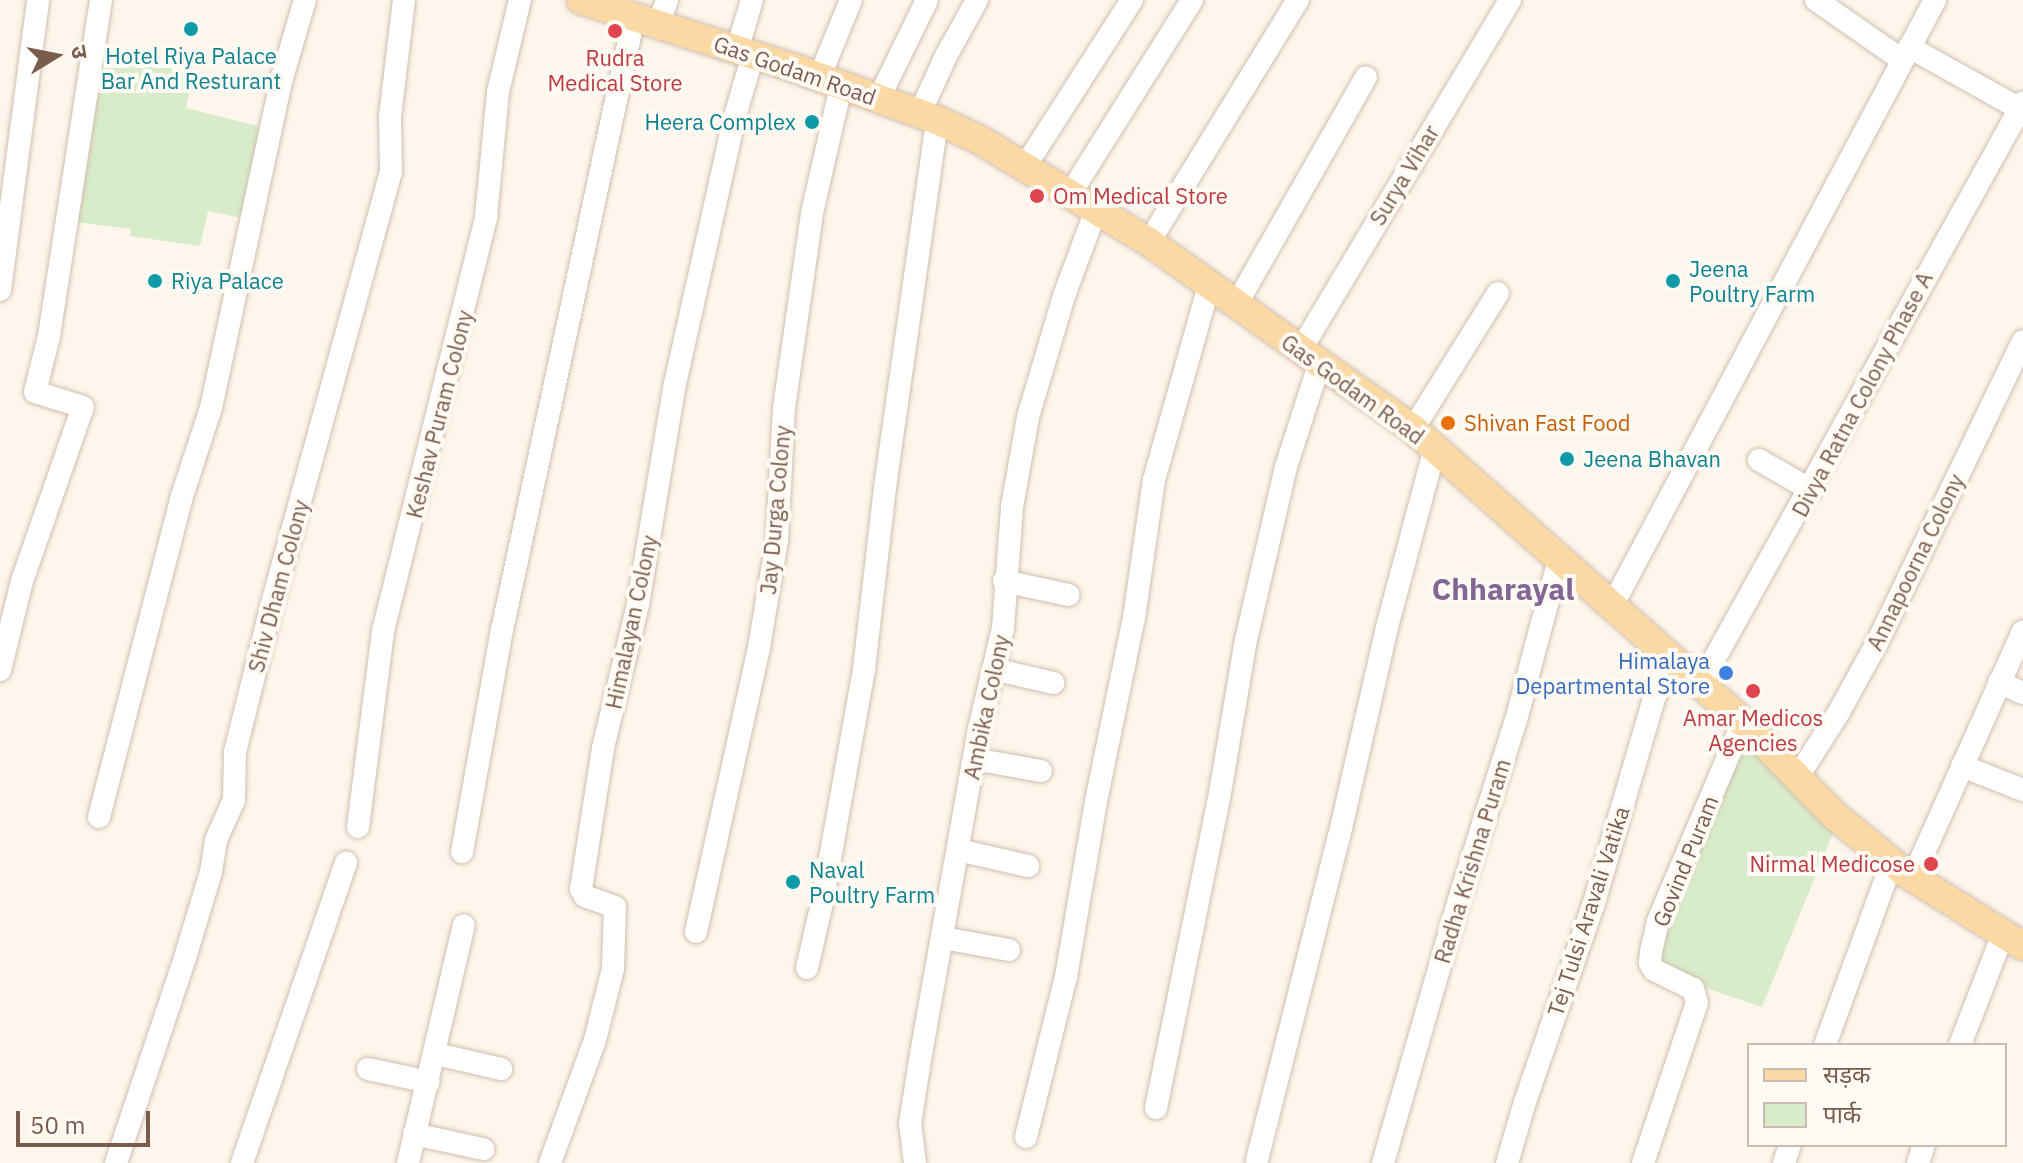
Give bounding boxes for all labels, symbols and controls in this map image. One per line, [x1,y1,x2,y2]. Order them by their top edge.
north arrow [16,16,96,96]
marker: Hotel Riya Palace Bar And Resturant [182,20,200,38]
marker: Rudra Medical Store [606,22,624,40]
street label: Gas Godam Road [710,30,880,110]
place label: Hotel Riya Palace Bar And Resturant [101,42,281,94]
text: उ [65,43,96,61]
place label: Rudra Medical Store [548,44,682,96]
place label: Heera Complex [644,109,796,135]
marker: Heera Complex [803,113,821,131]
street label: Surya Vihar [1364,120,1444,230]
place label: Om Medical Store [1053,183,1228,209]
marker: Om Medical Store [1028,187,1046,205]
place label: Jeena Poultry Farm [1689,255,1815,306]
street label: Divya Ratna Colony Phase A [1786,267,1938,521]
place label: Riya Palace [171,268,284,294]
marker: Riya Palace [146,272,164,290]
marker: Jeena Poultry Farm [1664,272,1682,290]
street label: Keshav Puram Colony [400,307,478,521]
street label: Gas Godam Road [1276,328,1430,450]
place label: Shivan Fast Food [1464,410,1631,436]
marker: Shivan Fast Food [1439,414,1457,432]
street label: Jay Durga Colony [754,424,796,596]
place label: Jeena Bhavan [1583,446,1721,472]
marker: Jeena Bhavan [1558,450,1576,468]
street label: Annapoorna Colony [1861,469,1969,655]
street label: Shiv Dham Colony [242,497,314,675]
street label: Himalayan Colony [600,533,662,711]
district label: Chharayal [1432,571,1574,607]
street label: Ambika Colony [958,632,1014,782]
place label: Himalaya Departmental Store [1516,647,1710,698]
marker: Himalaya Departmental Store [1717,664,1735,682]
marker: Amar Medicos Agencies [1744,682,1762,700]
place label: Amar Medicos Agencies [1683,704,1823,756]
street label: Radha Krishna Puram [1428,756,1516,966]
street label: Govind Puram [1647,792,1723,930]
street label: Tej Tulsi Aravali Vatika [1542,803,1634,1019]
place label: Nirmal Medicose [1749,851,1915,877]
marker: Nirmal Medicose [1922,855,1940,873]
place label: Naval Poultry Farm [809,856,935,908]
marker: Naval Poultry Farm [784,873,802,891]
legend [1747,1043,2007,1147]
text: सड़क [1823,1058,1871,1090]
scale bar [20,1095,154,1145]
text: पार्क [1823,1098,1861,1130]
text: 50 m [30,1109,85,1141]

